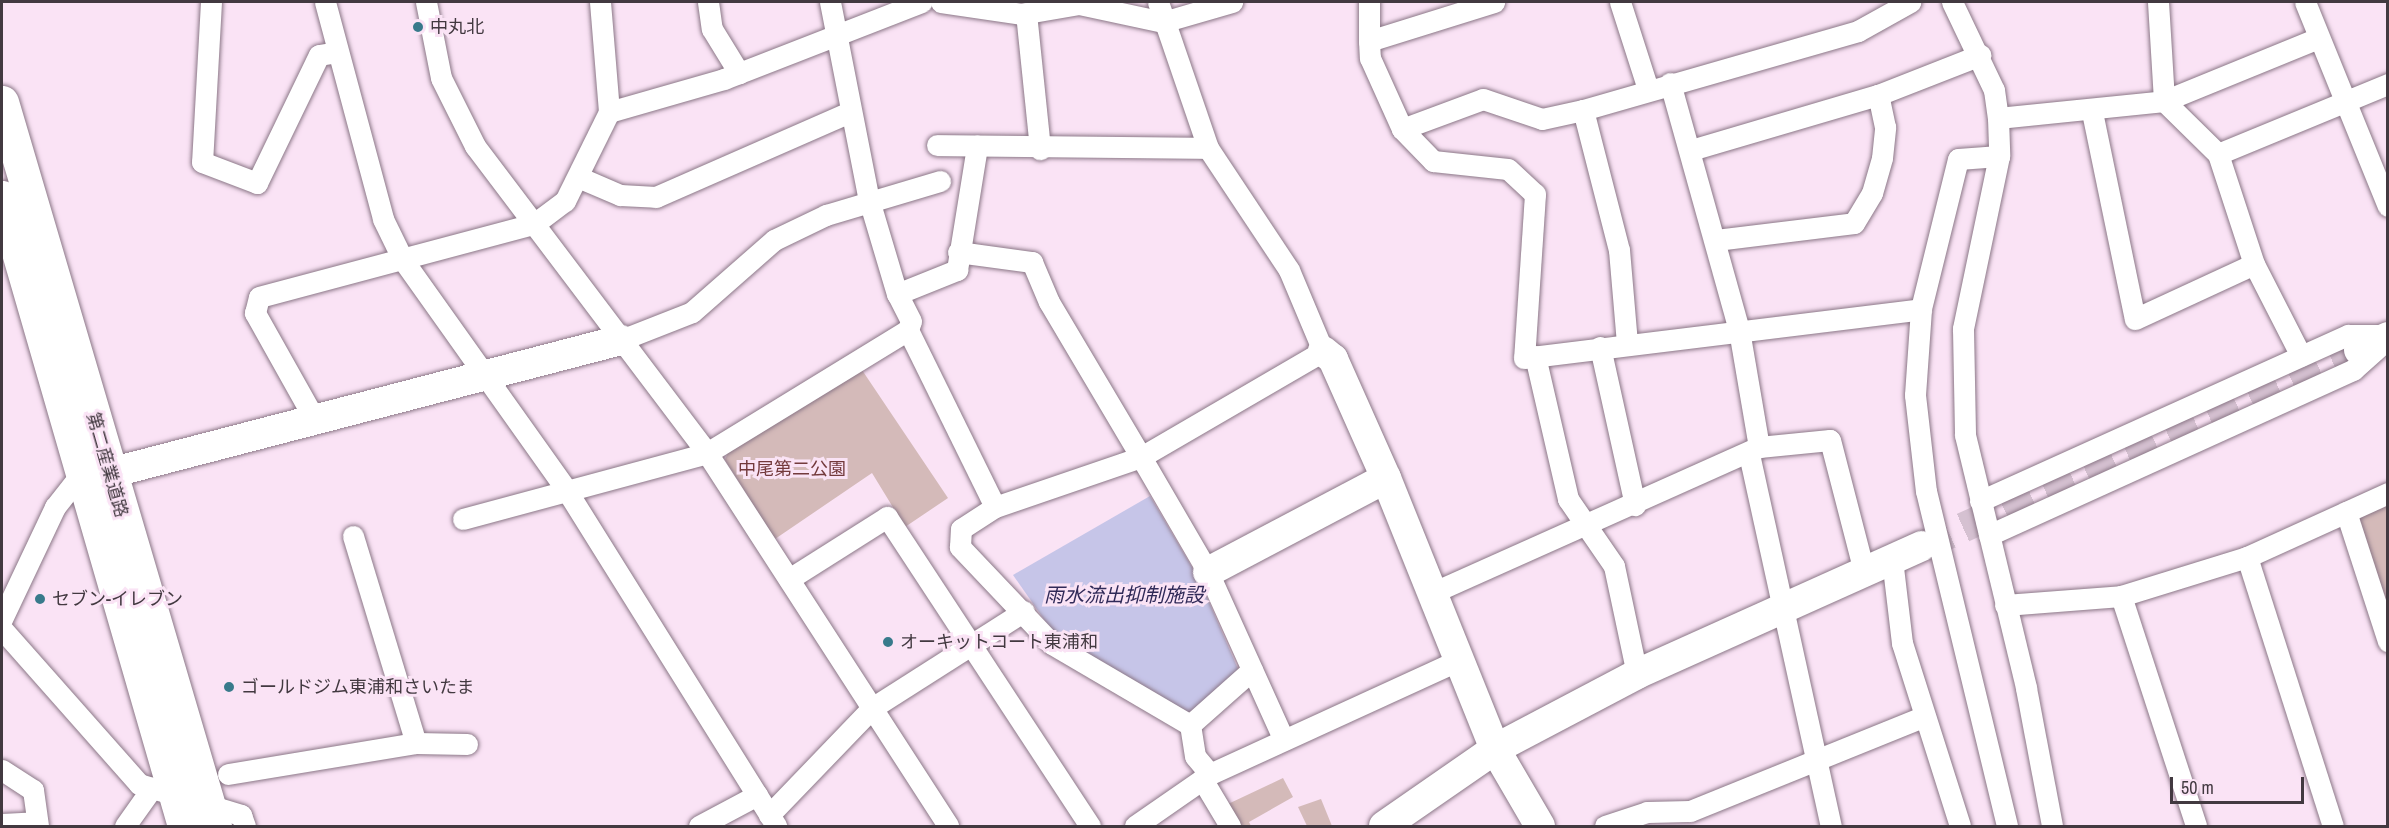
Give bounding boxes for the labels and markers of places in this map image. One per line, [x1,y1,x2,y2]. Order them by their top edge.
place label: 中丸北 [430,16,484,38]
marker: 中丸北 [411,20,425,34]
place label: セブン-イレブン [52,588,183,610]
marker: セブン-イレブン [33,592,47,606]
place label: オーキットコート東浦和 [900,631,1098,653]
marker: オーキットコート東浦和 [881,635,895,649]
place label: ゴールドジム東浦和さいたま [241,676,475,698]
marker: ゴールドジム東浦和さいたま [222,680,236,694]

